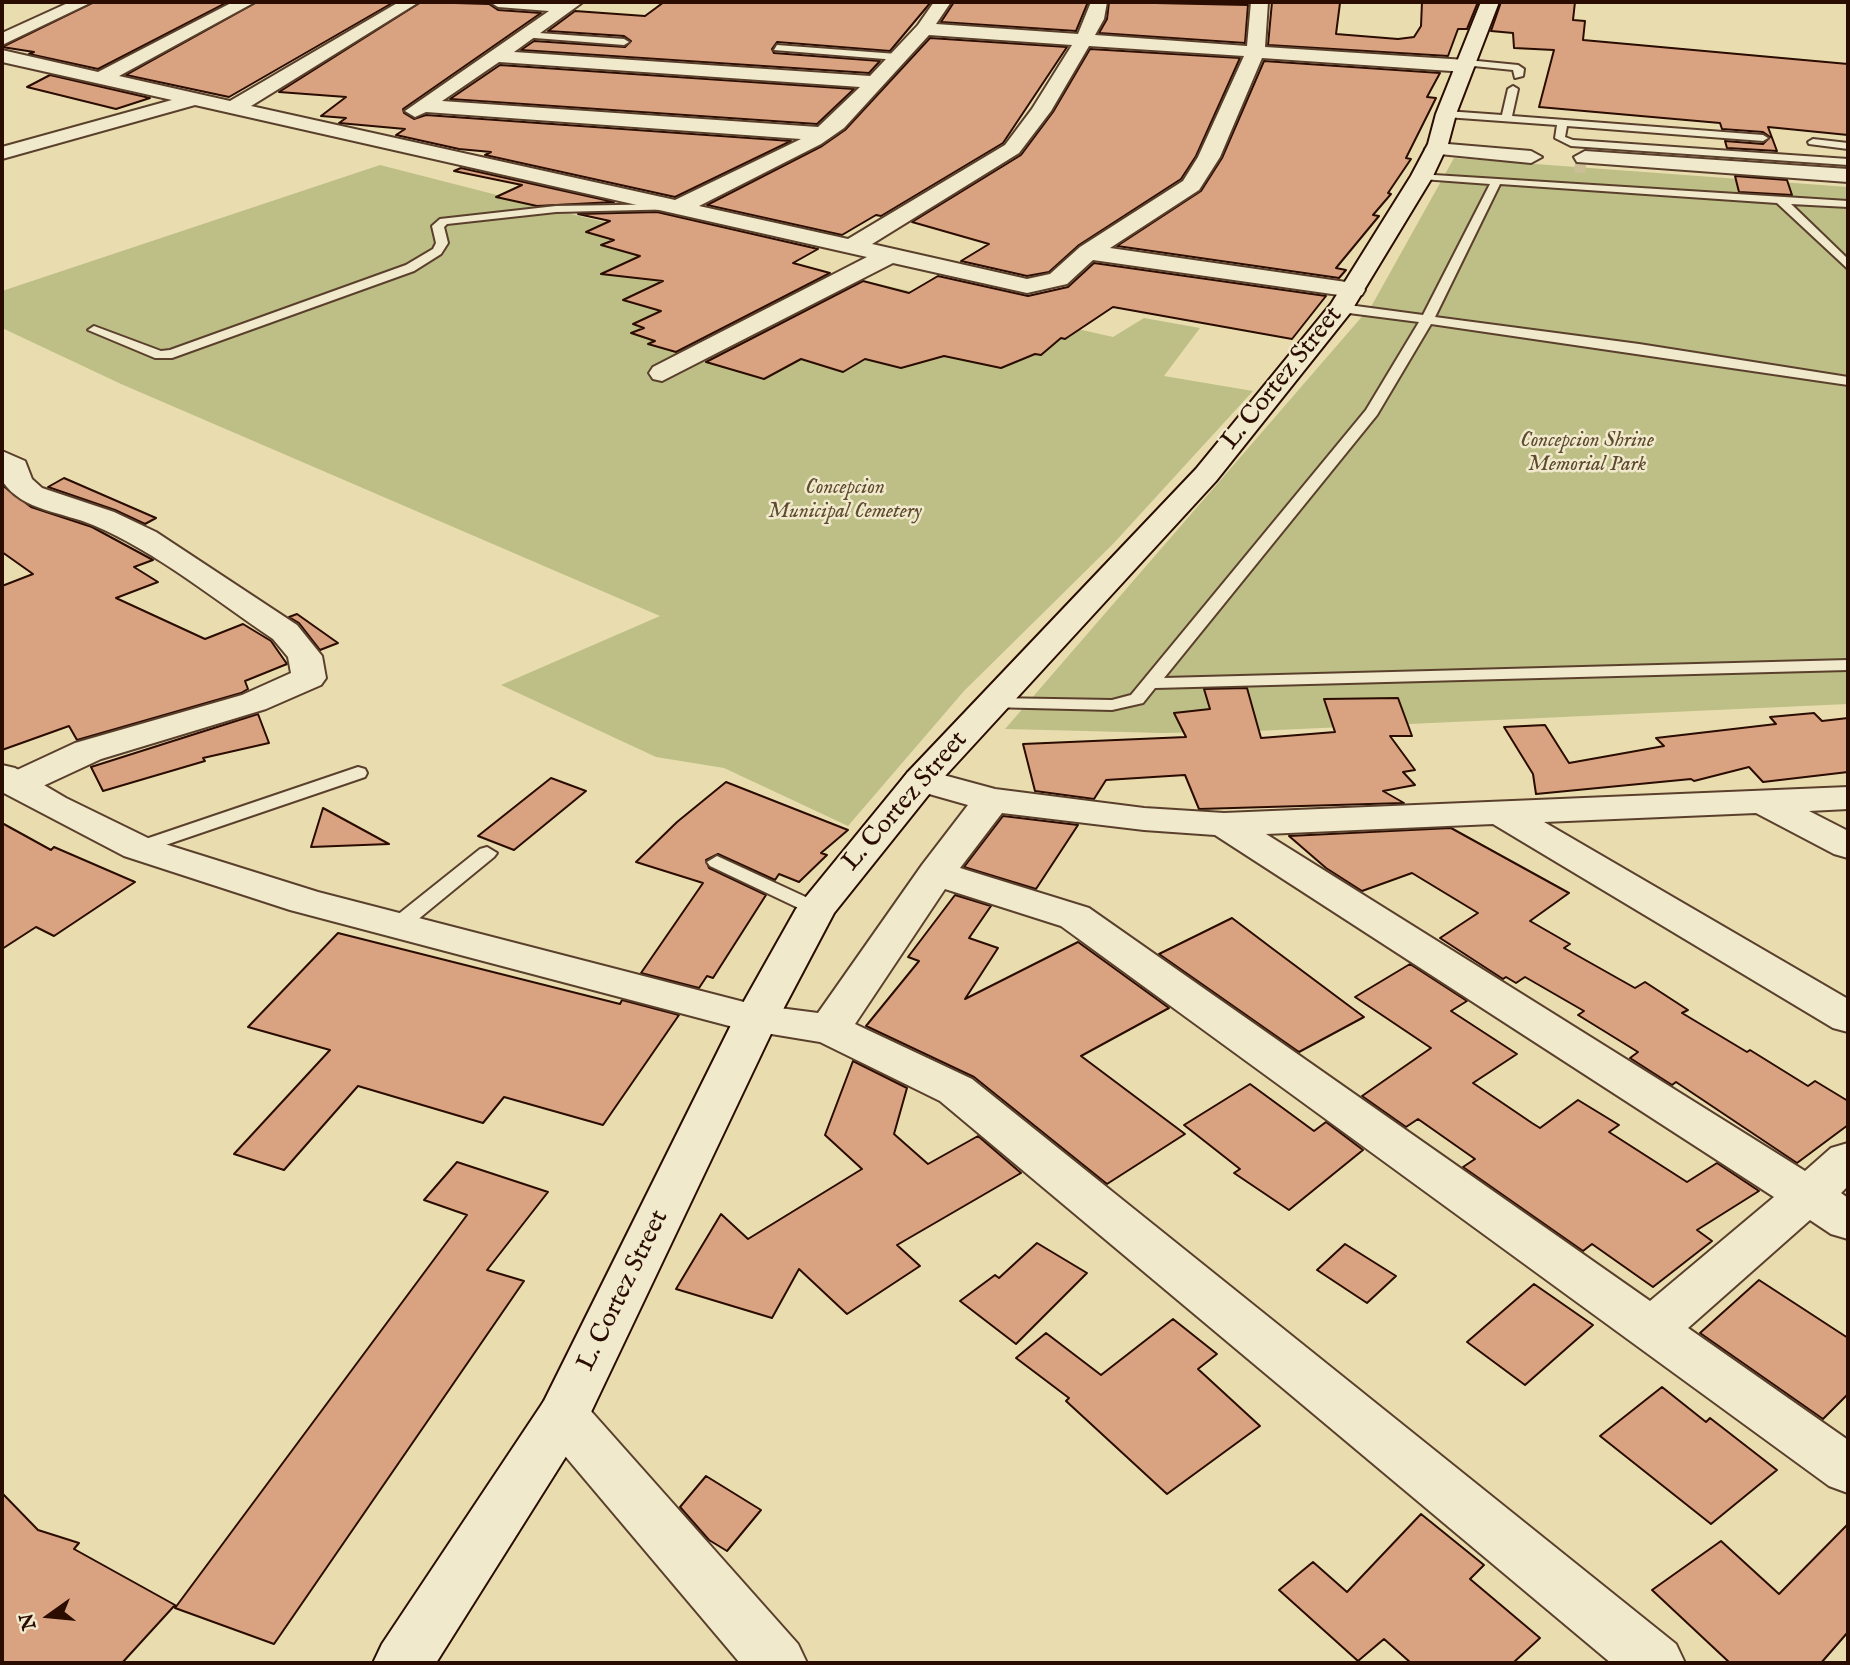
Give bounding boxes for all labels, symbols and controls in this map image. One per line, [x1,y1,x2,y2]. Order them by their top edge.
street label: L. Cortez Street [1216,301,1350,457]
park label: Concepcion Shrine Memorial Park [1520,429,1654,479]
park label: Concepcion Municipal Cemetery [768,476,922,526]
street label: L. Cortez Street [837,726,975,878]
street label: L. Cortez Street [572,1206,676,1376]
north arrow [14,1581,84,1651]
text: N [15,1610,42,1632]

